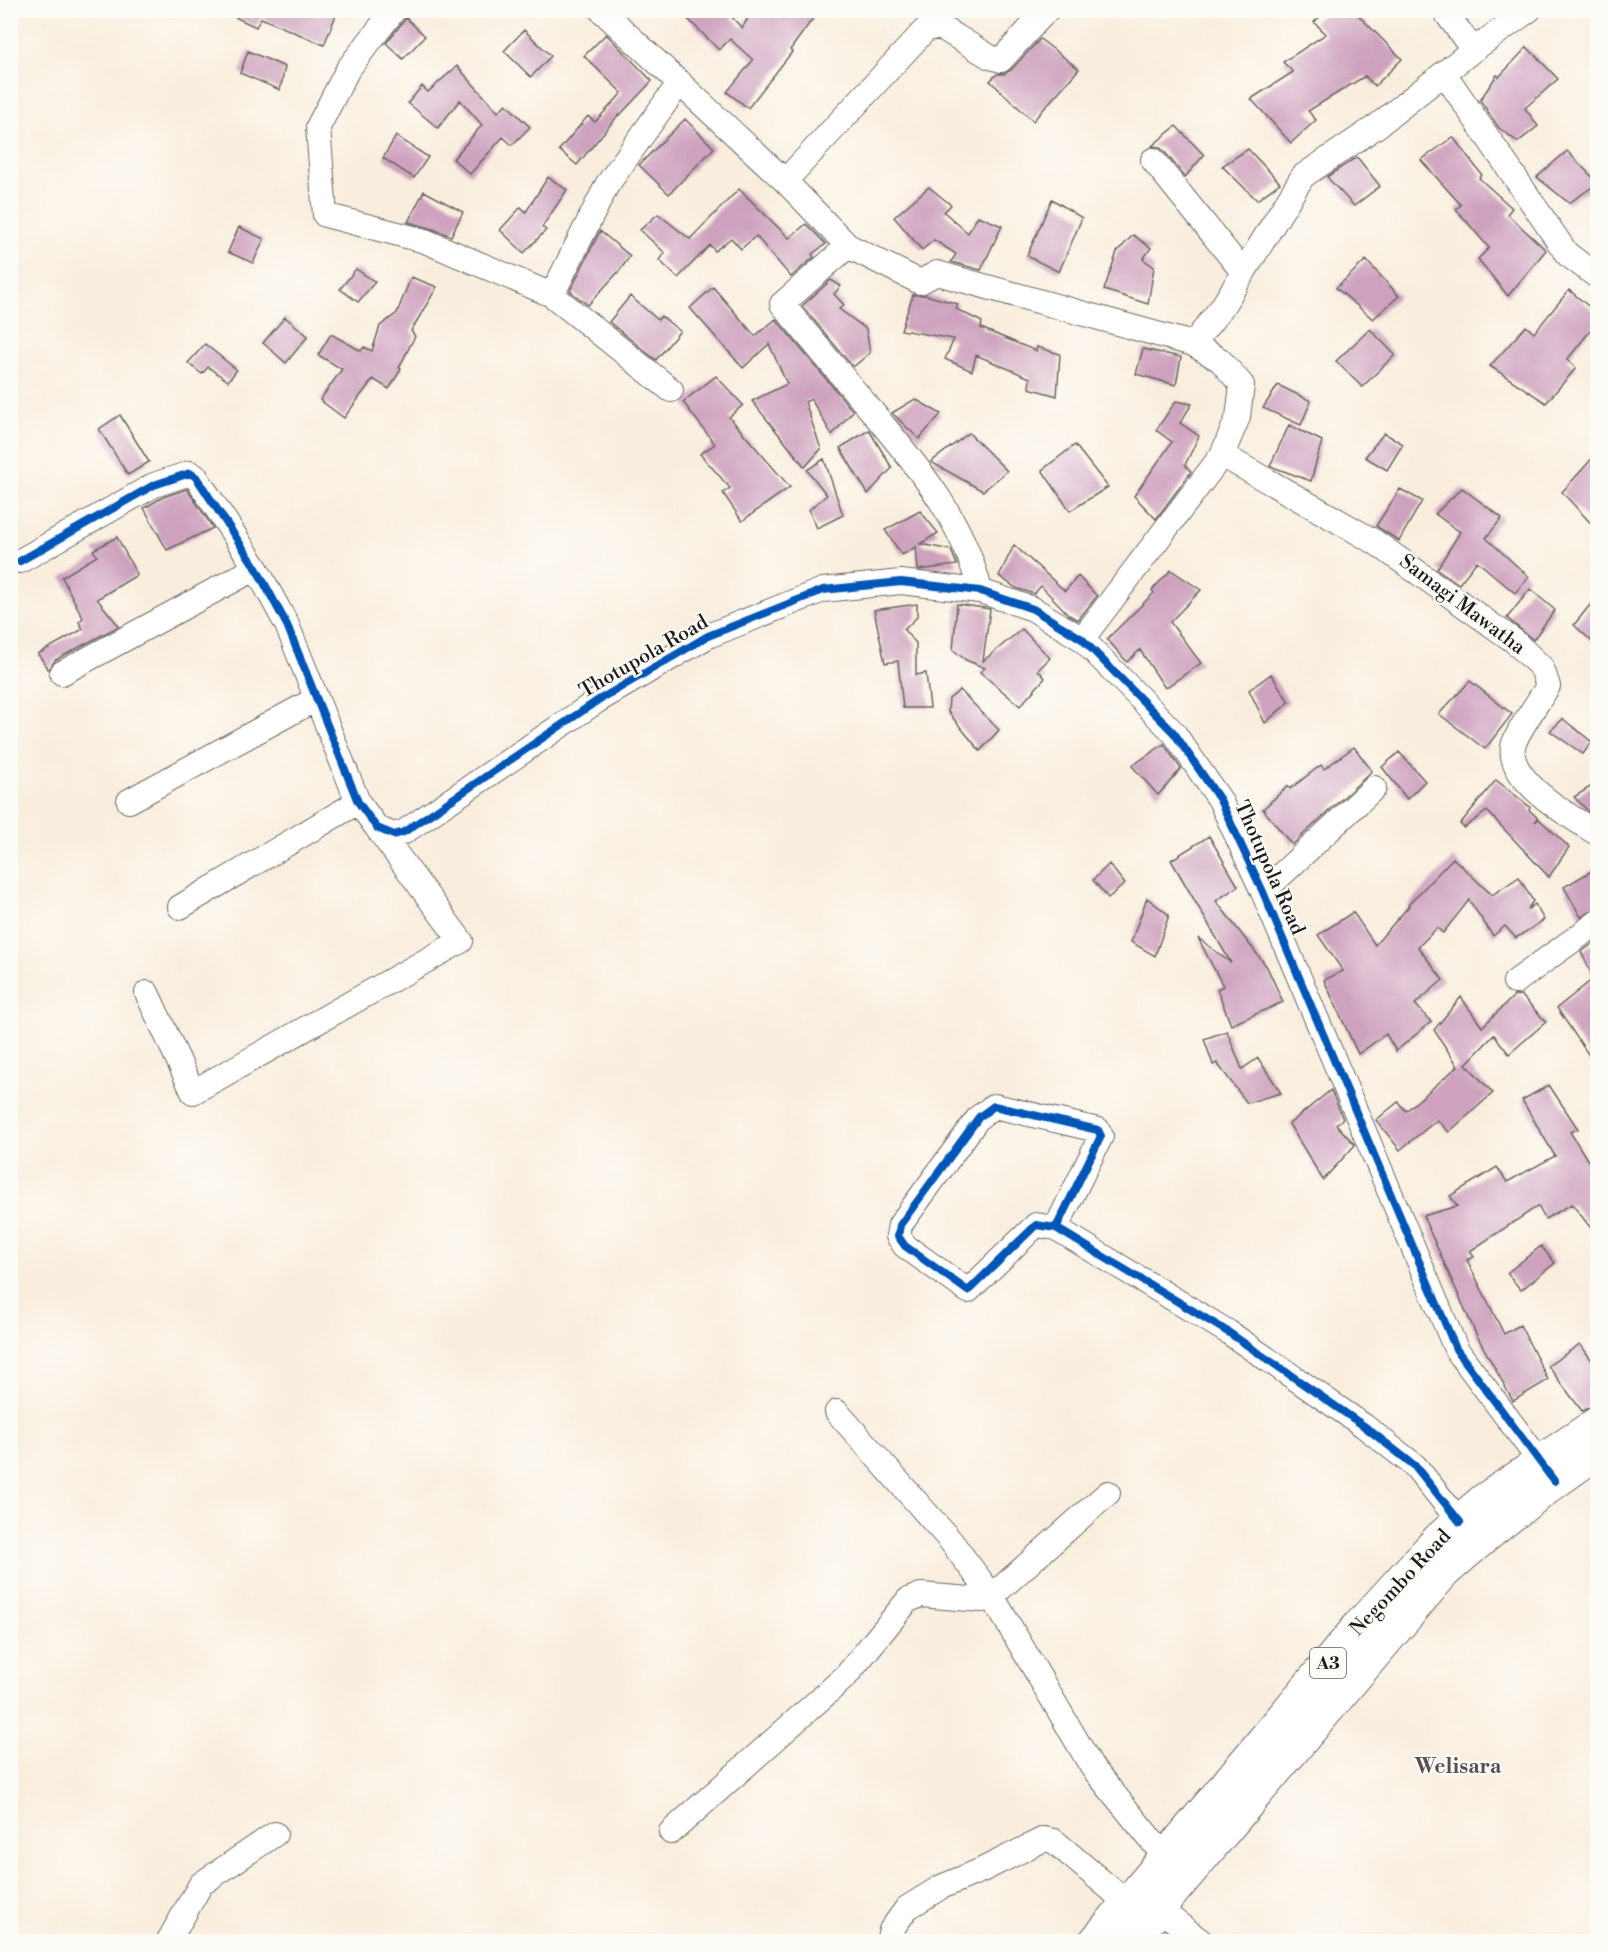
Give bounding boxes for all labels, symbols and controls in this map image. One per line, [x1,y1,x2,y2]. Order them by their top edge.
street label: Samagi Mawatha [1394,549,1531,661]
street label: Thotupola Road [575,610,713,704]
street label: Thotupola Road [1228,797,1310,940]
street label: Negombo Road [1345,1524,1457,1642]
road number: A3 [1310,1648,1346,1678]
district label: Welisara [1414,1754,1502,1780]

